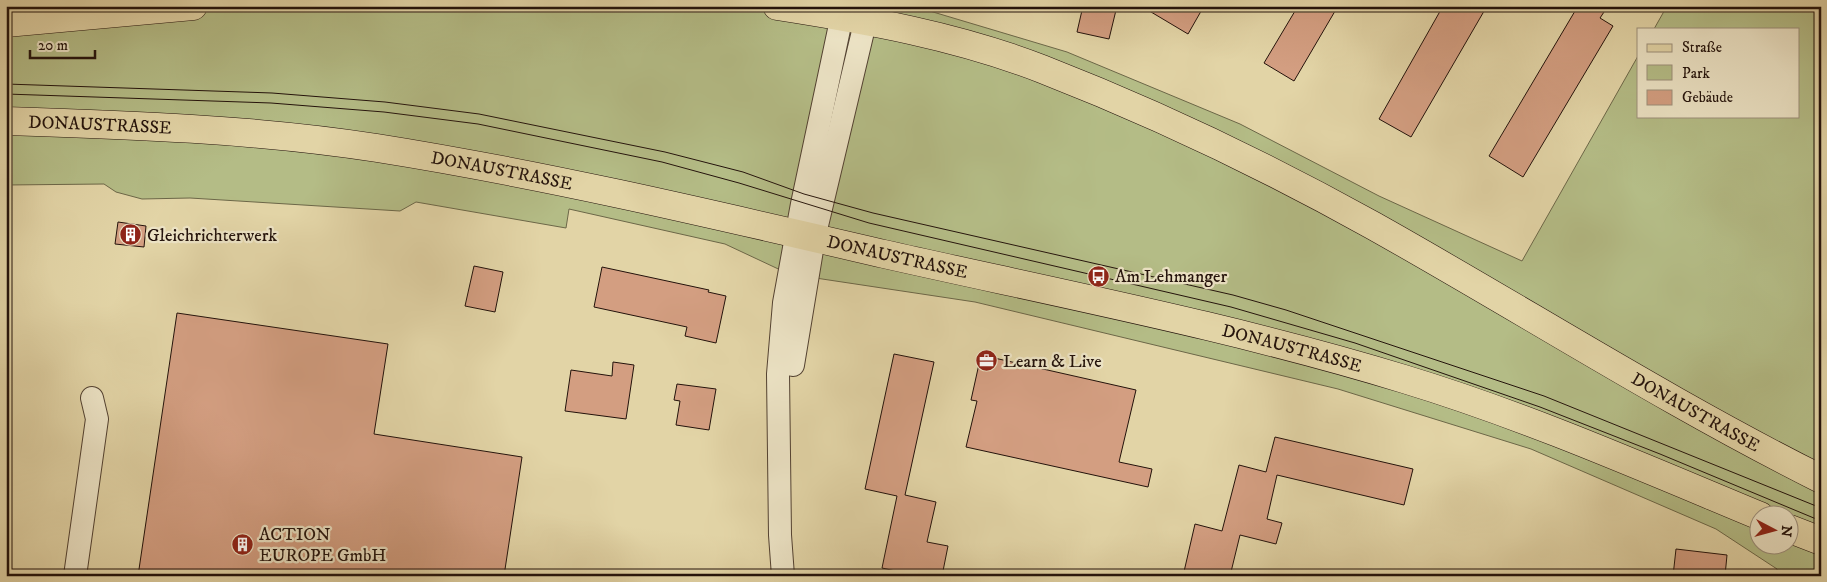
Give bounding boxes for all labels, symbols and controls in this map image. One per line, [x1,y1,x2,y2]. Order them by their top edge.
scale bar [30,28,95,60]
legend [1637,28,1800,118]
text: 20 m [38,36,68,55]
text: Straße [1682,38,1722,57]
text: Park [1682,64,1711,83]
text: Gebäude [1682,88,1733,107]
street label: DONAUSTRASSE [28,112,172,140]
street label: DONAUSTRASSE [429,147,575,196]
building icon: Gleichrichterwerk [119,223,143,247]
place label: Gleichrichterwerk [147,225,277,247]
street label: DONAUSTRASSE [825,231,970,284]
bus stop icon: Am Lehmanger [1087,264,1111,288]
place label: Am Lehmanger [1115,266,1228,288]
street label: DONAUSTRASSE [1220,320,1364,378]
office icon: Learn & Live [975,349,999,373]
place label: Learn & Live [1003,351,1102,373]
street label: DONAUSTRASSE [1627,368,1763,457]
north arrow [1750,504,1800,554]
place label: ACTION EUROPE GmbH [259,524,386,567]
text: N [1776,525,1795,538]
building icon: ACTION EUROPE GmbH [231,532,255,556]

